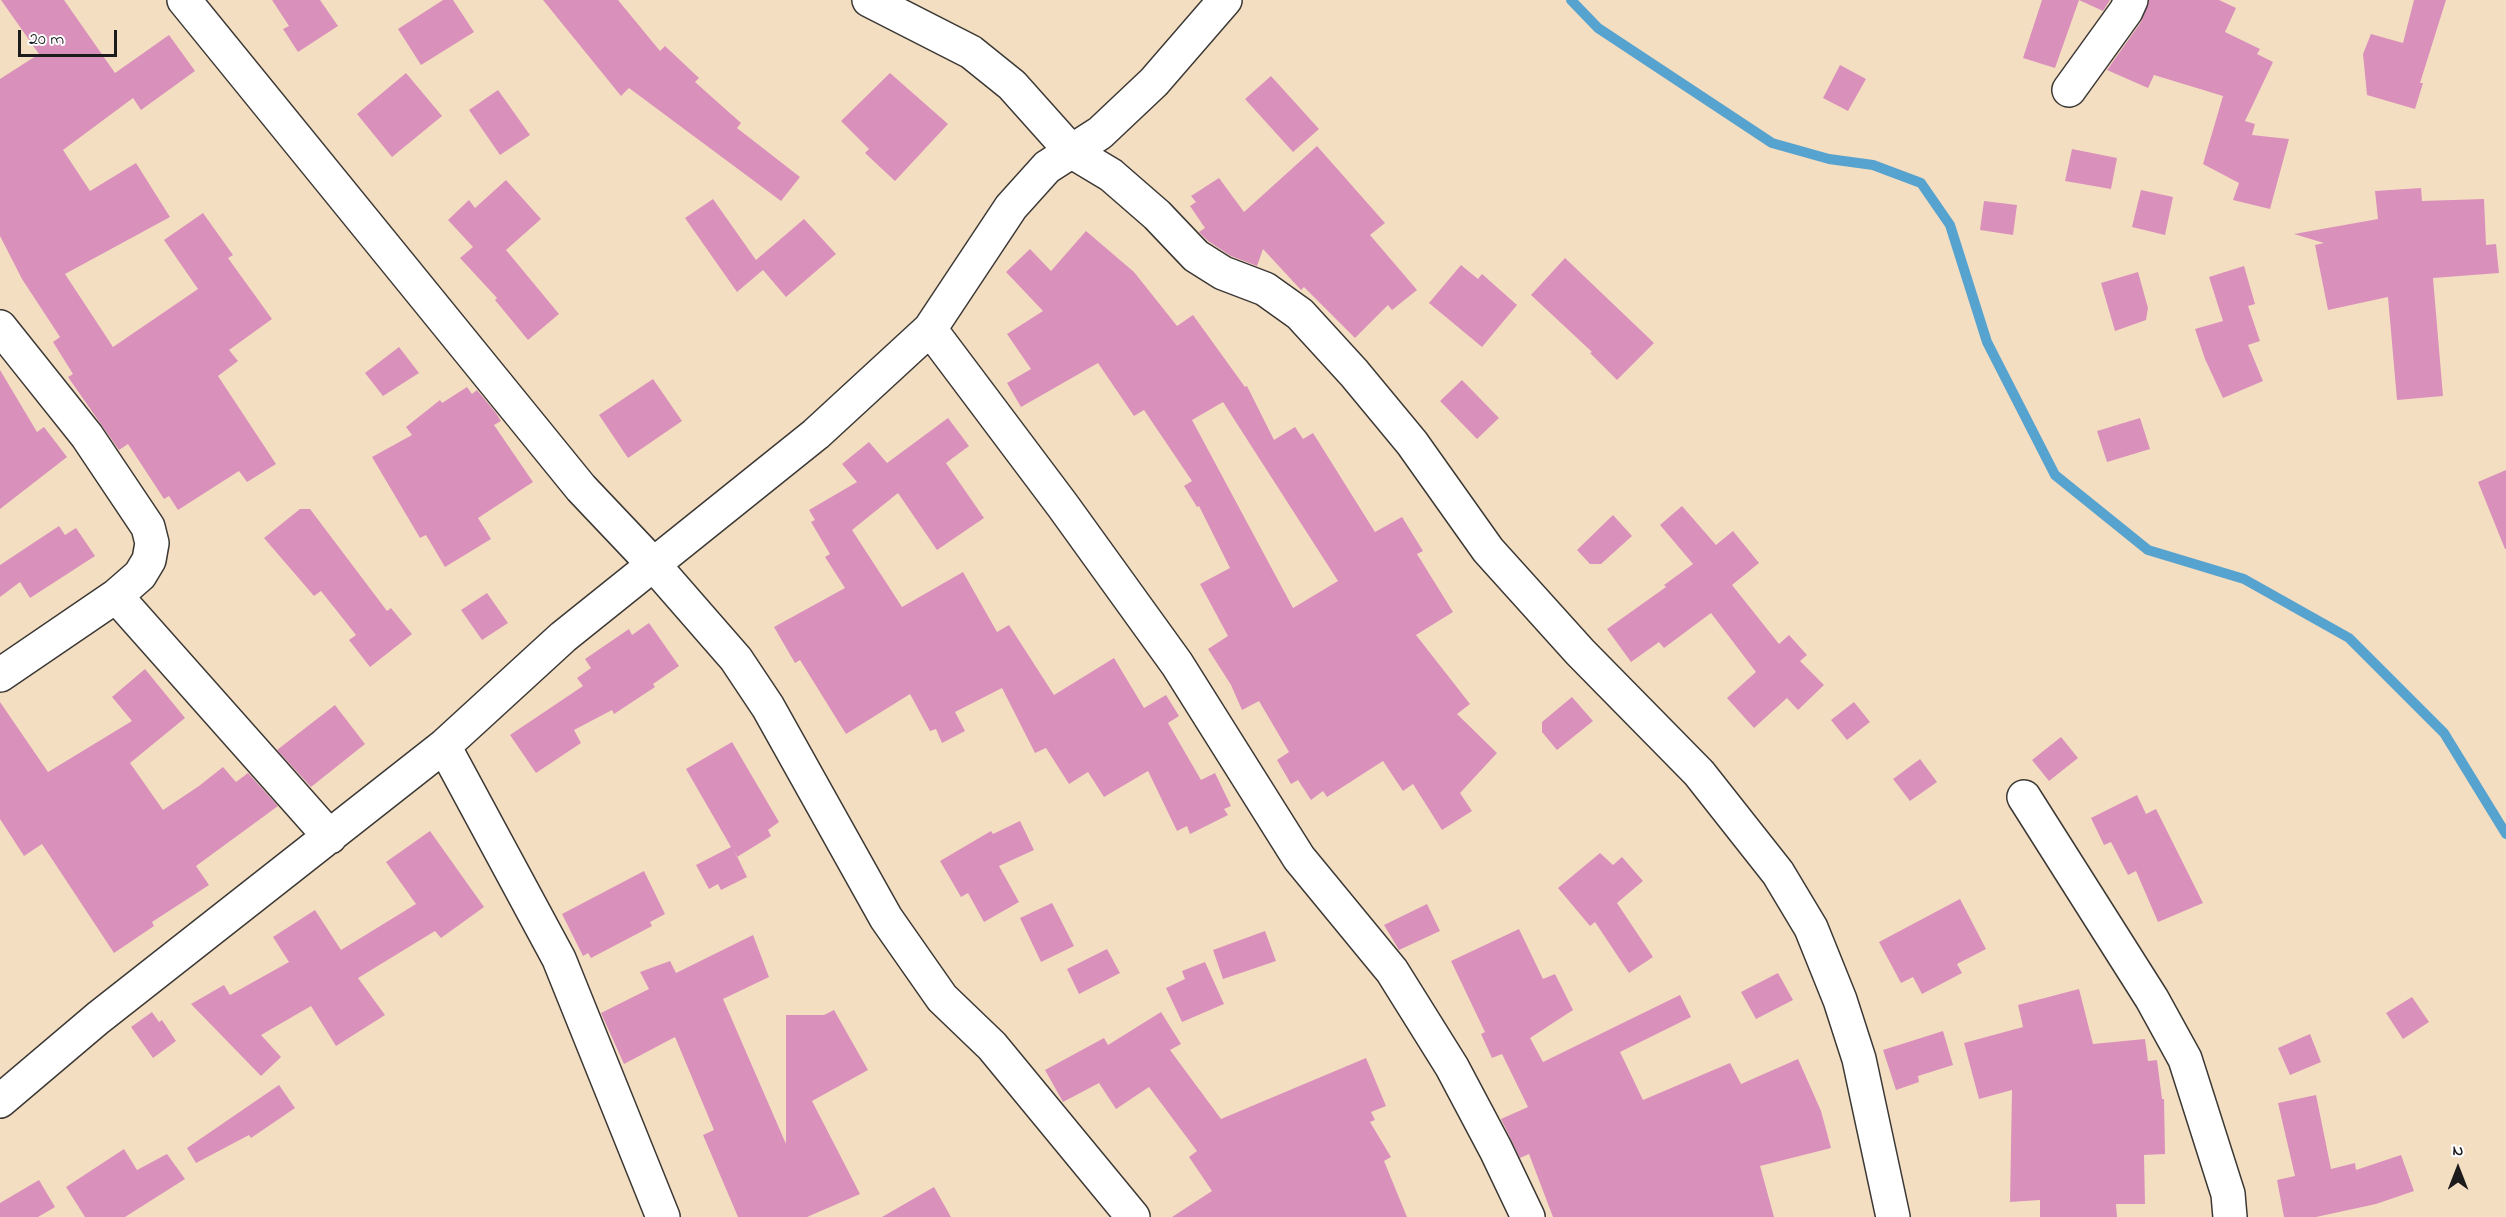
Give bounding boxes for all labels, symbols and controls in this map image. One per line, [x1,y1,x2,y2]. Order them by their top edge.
scale bar [21,18,120,56]
text: 20 m [29,27,64,53]
north arrow [2428,1139,2488,1199]
text: N [2453,1139,2463,1163]

